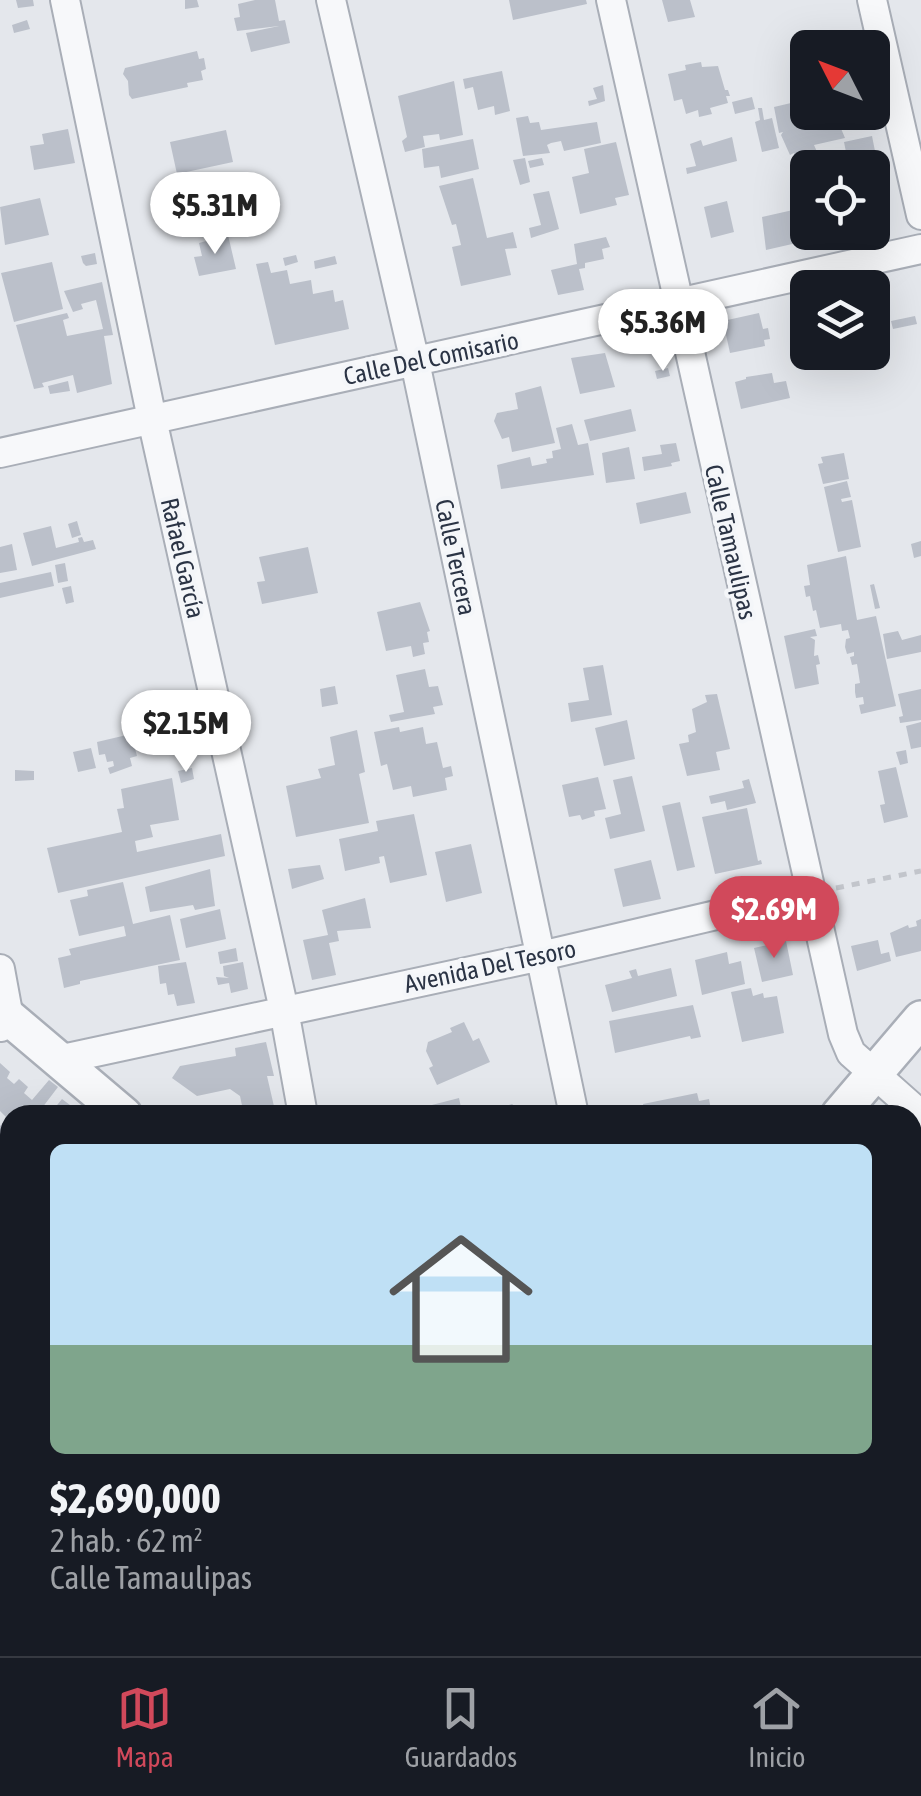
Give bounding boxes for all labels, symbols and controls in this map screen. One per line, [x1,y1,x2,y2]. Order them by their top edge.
north arrow [790,30,890,130]
map controls [790,30,890,370]
button: locate [790,150,890,250]
pin: $5.31M [134,172,296,257]
text: $5.31M [172,186,258,223]
button: layers [790,270,890,370]
pin: $5.36M [582,289,744,374]
text: $5.36M [620,303,706,340]
street label: Calle Del Comisario [341,326,521,390]
street label: Calle Tamaulipas [700,462,762,622]
street label: Rafael García [156,495,210,621]
street label: Calle Tercera [430,496,482,618]
pin: $2.15M [105,690,267,775]
text: $2.15M [143,704,229,741]
pin: $2.69M [693,876,855,961]
text: $2.69M [731,890,817,927]
street label: Avenida Del Tesoro [402,934,578,998]
icon: home [371,1209,551,1389]
text: $2,690,000 [50,1474,221,1522]
text: 2 hab. · 62 m² [50,1522,203,1559]
text: Calle Tamaulipas [50,1559,252,1596]
tab: Mapa [116,1681,174,1773]
tab: Guardados [405,1681,517,1773]
tab: Inicio [748,1681,805,1773]

